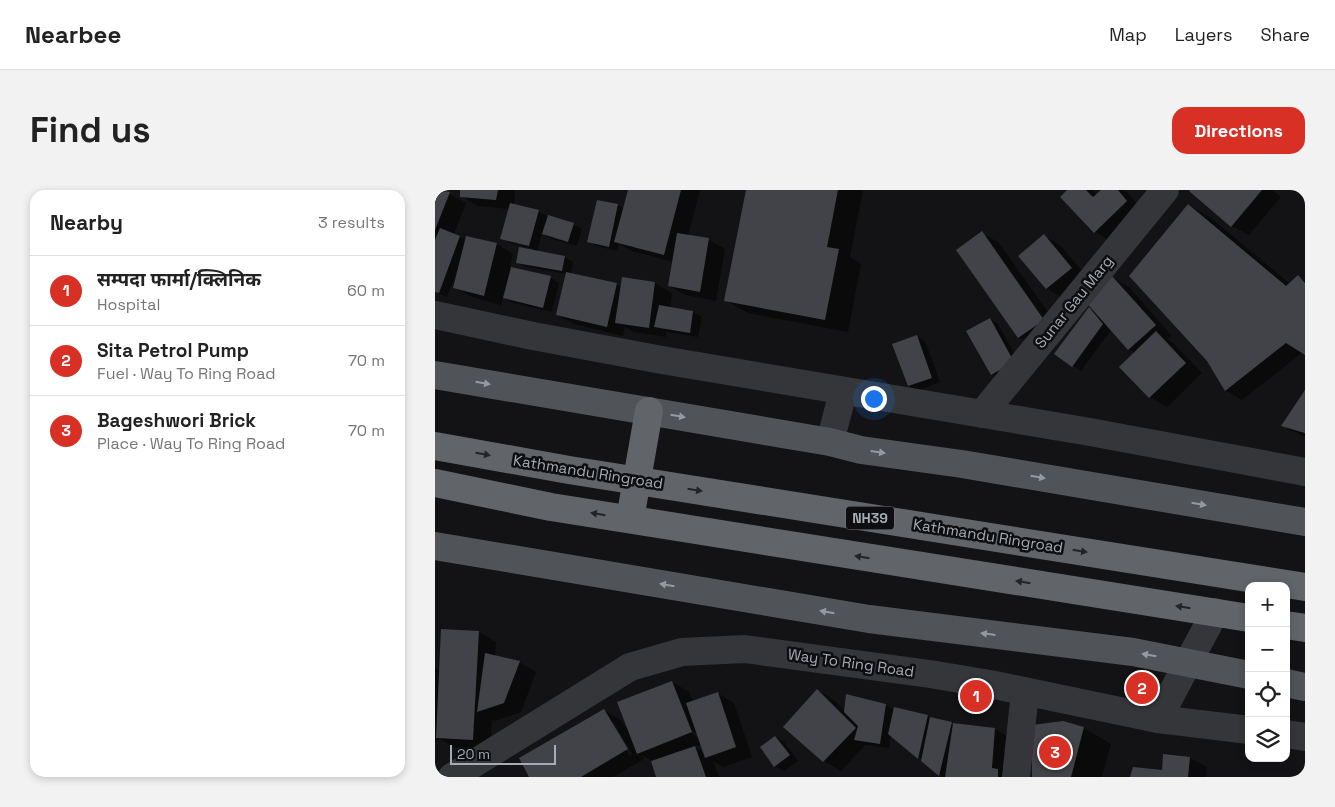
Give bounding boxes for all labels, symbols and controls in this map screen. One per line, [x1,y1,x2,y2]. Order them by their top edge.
text: Nearbee [25,19,121,50]
text: Map [1109,23,1147,46]
text: Layers [1175,23,1232,46]
text: Share [1260,23,1310,46]
button: Directions [1172,107,1305,154]
text: Find us [30,108,151,152]
text: Nearby [50,209,123,236]
text: 3 results [318,212,385,233]
street label: Sunar Gau Marg [1030,252,1117,352]
text: सम्पदा फार्मा/क्लिनिक [97,267,261,292]
text: 1 [62,280,70,301]
text: 60 m [347,280,385,301]
text: Hospital [97,294,160,315]
text: Sita Petrol Pump [97,338,249,363]
text: 2 [61,350,71,371]
text: 70 m [348,350,385,371]
text: Fuel · Way To Ring Road [97,363,276,384]
one-way arrow [475,380,491,388]
your location [861,386,887,412]
text: Bageshwori Brick [97,408,256,433]
one-way arrow [670,413,686,421]
text: 3 [61,420,71,441]
text: 70 m [348,420,385,441]
text: Place · Way To Ring Road [97,433,285,454]
one-way arrow [870,448,886,456]
street label: Kathmandu Ringroad [512,450,664,493]
one-way arrow [475,451,491,459]
one-way arrow [1031,473,1047,481]
one-way arrow [687,486,703,494]
one-way arrow [1191,501,1207,509]
road number: NH39 [846,506,894,529]
one-way arrow [590,510,606,518]
street label: Kathmandu Ringroad [912,514,1064,557]
one-way arrow [1073,547,1089,555]
one-way arrow [854,552,870,560]
one-way arrow [1015,577,1031,585]
one-way arrow [659,581,675,589]
map controls [1245,582,1290,762]
button: + [1245,582,1290,627]
one-way arrow [1175,602,1191,610]
one-way arrow [819,608,835,616]
button: − [1245,627,1290,672]
one-way arrow [980,630,996,638]
street label: Way To Ring Road [787,644,915,681]
one-way arrow [1141,651,1157,659]
pin: 2 [1126,669,1158,707]
button: locate [1245,672,1290,717]
pin: 1 [960,677,992,715]
button: layers [1245,717,1290,762]
pin: 3 [1039,733,1071,771]
scale bar [450,742,556,765]
text: 20 m [457,745,490,763]

